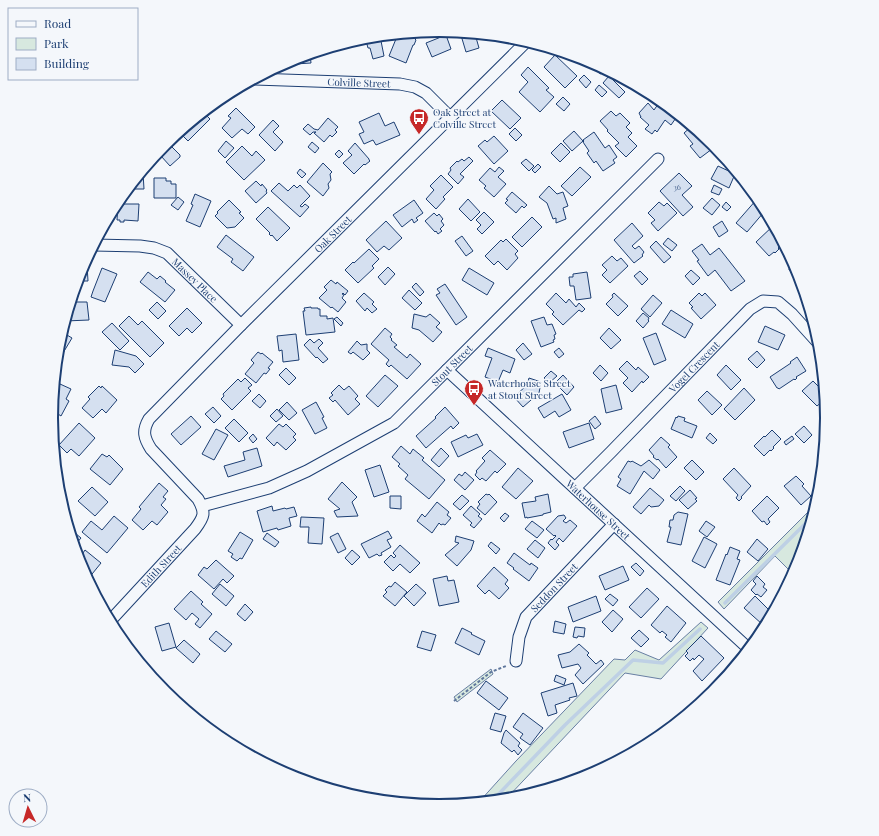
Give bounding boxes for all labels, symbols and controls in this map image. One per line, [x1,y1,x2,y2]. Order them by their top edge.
legend [8,8,138,80]
text: Road [44,15,71,31]
text: Park [44,35,69,51]
text: Building [44,55,90,71]
street label: Colville Street [327,75,391,91]
place label: Oak Street at Colville Street [433,105,496,131]
bus stop icon: Oak Street at Colville Street [408,107,430,135]
house number: 36 [673,181,681,192]
street label: Oak Street [311,212,355,256]
street label: Massey Place [169,255,221,306]
street label: Vogel Crescent [665,337,723,396]
street label: Stout Street [428,341,476,389]
place label: Waterhouse Street at Stout Street [487,376,571,402]
bus stop icon: Waterhouse Street at Stout Street [463,378,485,406]
street label: Waterhouse Street [563,476,634,543]
street label: Edith Street [138,541,185,590]
street label: Seddon Street [527,559,581,615]
north arrow [8,788,48,828]
text: N [22,790,32,805]

